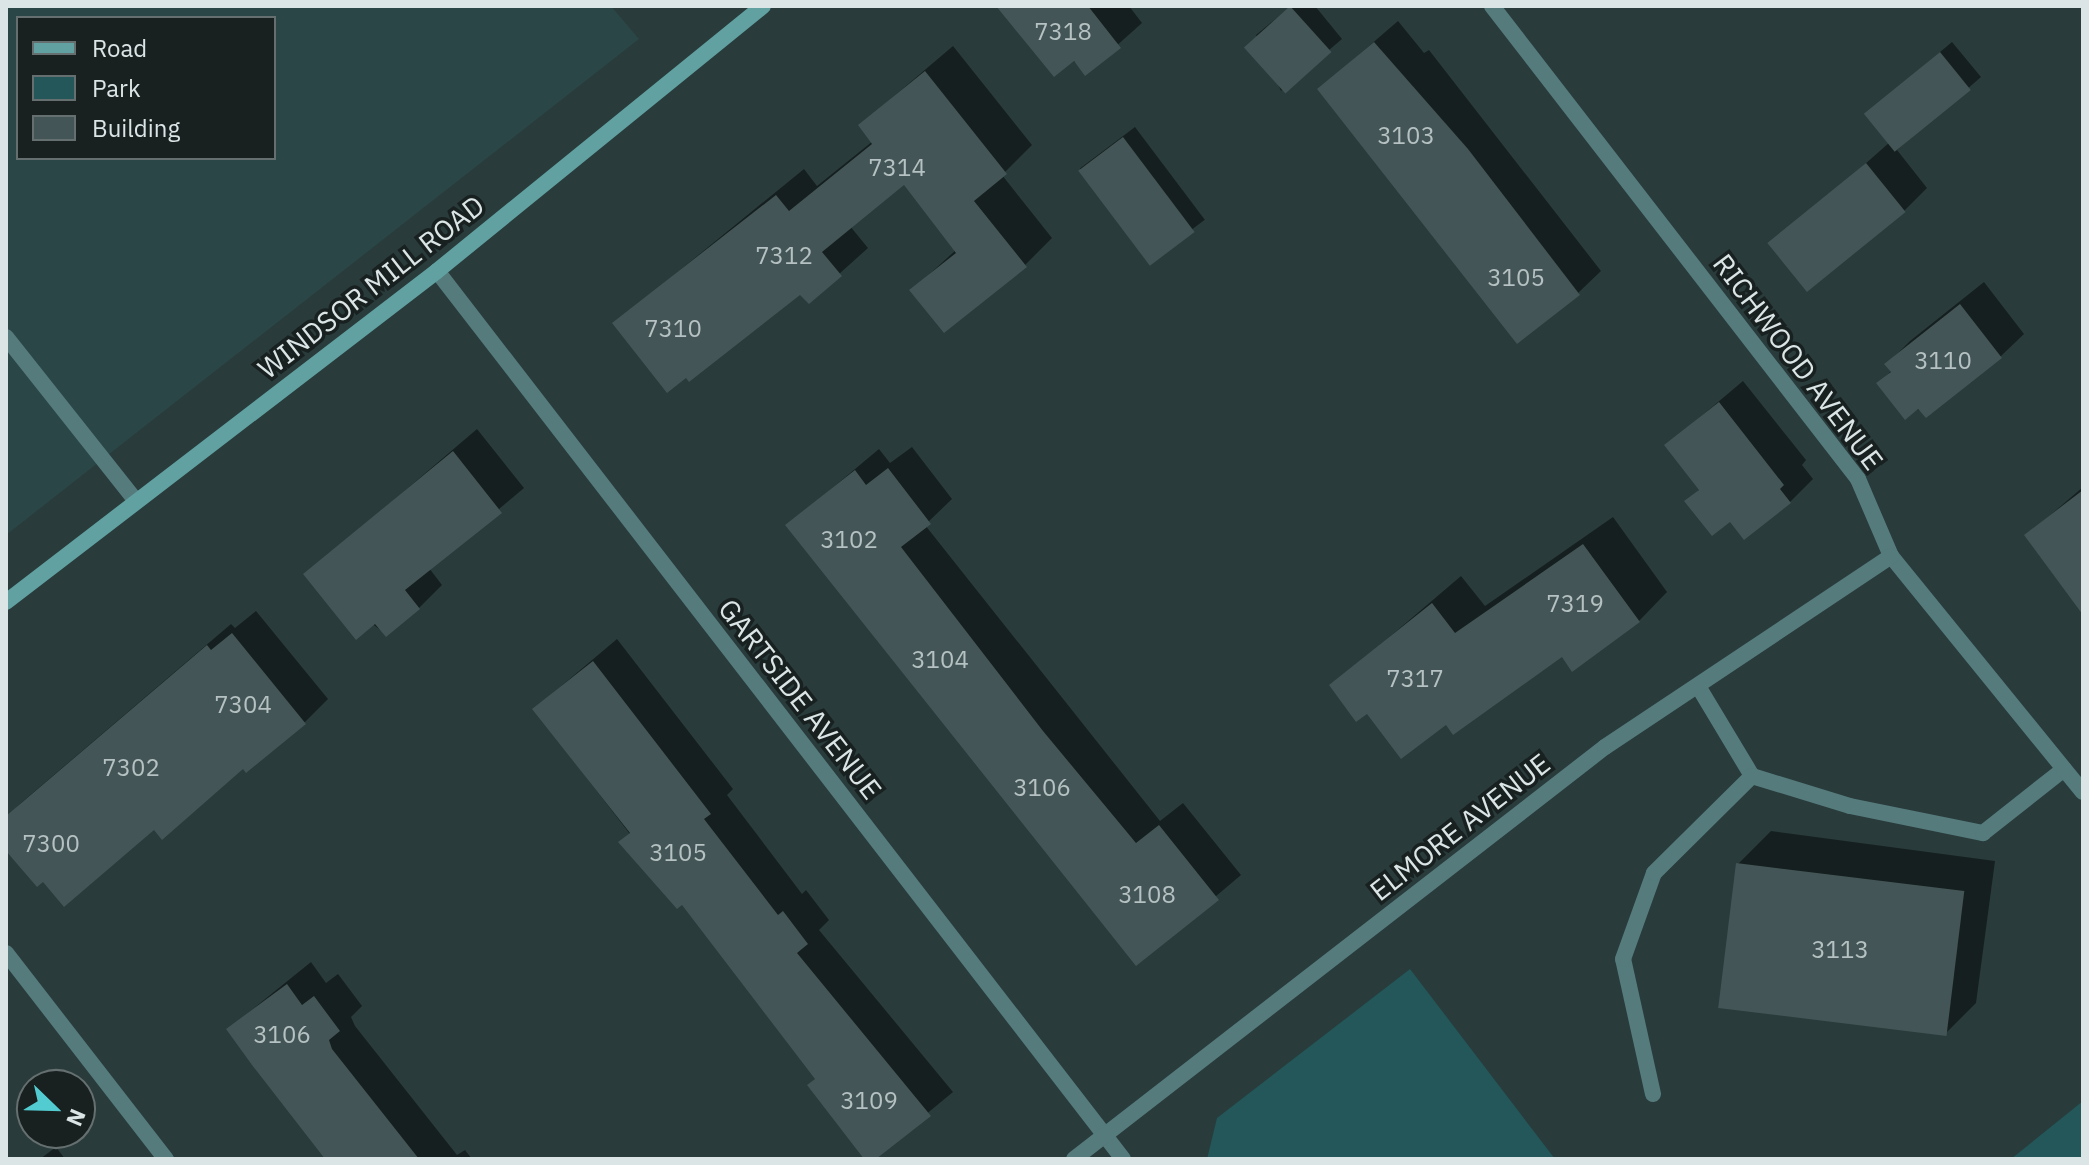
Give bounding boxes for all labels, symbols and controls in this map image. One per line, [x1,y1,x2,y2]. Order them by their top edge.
legend [16,16,276,160]
house number: 7318 [1034,18,1092,46]
text: Road [92,32,147,64]
text: Park [92,72,141,104]
text: Building [92,112,180,144]
house number: 3103 [1377,122,1435,150]
house number: 7314 [868,154,926,182]
street label: WINDSOR MILL ROAD [251,188,491,386]
house number: 7312 [755,242,813,270]
street label: RICHWOOD AVENUE [1706,247,1890,477]
house number: 3105 [1487,264,1545,292]
house number: 7310 [644,315,702,343]
house number: 3110 [1914,347,1972,375]
house number: 3102 [820,526,878,554]
house number: 7319 [1546,590,1604,618]
street label: GARTSIDE AVENUE [711,592,889,806]
house number: 3104 [911,646,969,674]
house number: 7317 [1386,665,1444,693]
house number: 7304 [214,691,272,719]
street label: ELMORE AVENUE [1363,746,1557,908]
house number: 7302 [102,754,160,782]
house number: 3106 [1013,774,1071,802]
house number: 7300 [22,830,80,858]
house number: 3105 [649,839,707,867]
house number: 3108 [1118,881,1176,909]
house number: 3113 [1811,936,1869,964]
house number: 3106 [253,1021,311,1049]
north arrow [16,1069,96,1149]
house number: 3109 [840,1087,898,1115]
text: N [60,1105,93,1131]

